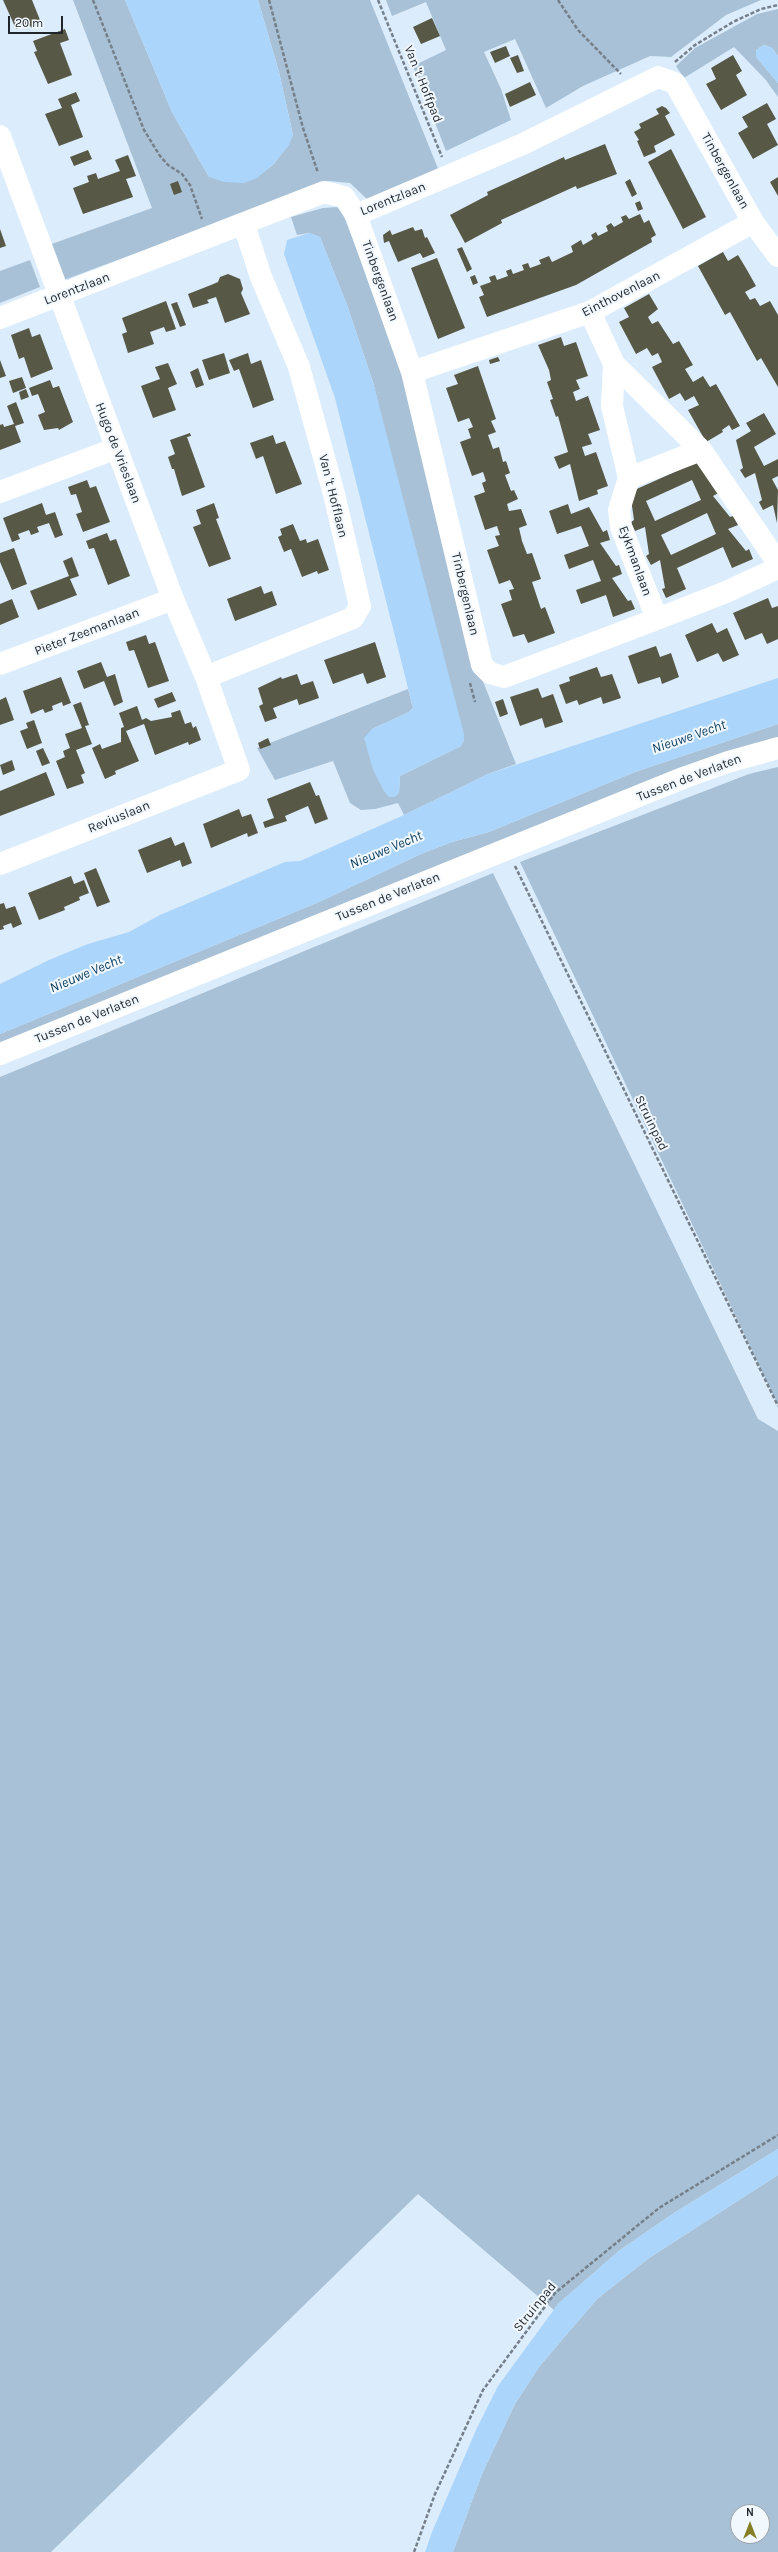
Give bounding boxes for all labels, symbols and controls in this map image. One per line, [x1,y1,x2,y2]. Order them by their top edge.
scale bar [10,8,65,34]
text: 20 m [15,16,43,30]
street label: Van 't Hoffpad [400,43,446,125]
street label: Tinbergenlaan [698,130,752,212]
street label: Lorentzlaan [358,179,428,219]
street label: Tinbergenlaan [358,239,402,323]
street label: Einthovenlaan [579,268,663,320]
street label: Lorentzlaan [42,269,112,309]
street label: Hugo de Vrieslaan [92,400,144,506]
street label: Van 't Hofflaan [315,453,351,539]
street label: Eykmanlaan [615,524,655,598]
street label: Tinbergenlaan [448,551,482,637]
street label: Pieter Zeemanlaan [32,605,142,659]
water label: Nieuwe Vecht [650,717,728,757]
street label: Tussen de Verlaten [635,751,743,805]
street label: Reviuslaan [86,797,152,837]
water label: Nieuwe Vecht [347,827,425,873]
street label: Tussen de Verlaten [334,869,442,925]
water label: Nieuwe Vecht [47,951,125,997]
street label: Tussen de Verlaten [33,991,141,1047]
street label: Struinpad [631,1093,671,1153]
street label: Struinpad [510,2279,560,2335]
north arrow [730,2504,770,2544]
text: N [746,2506,754,2519]

